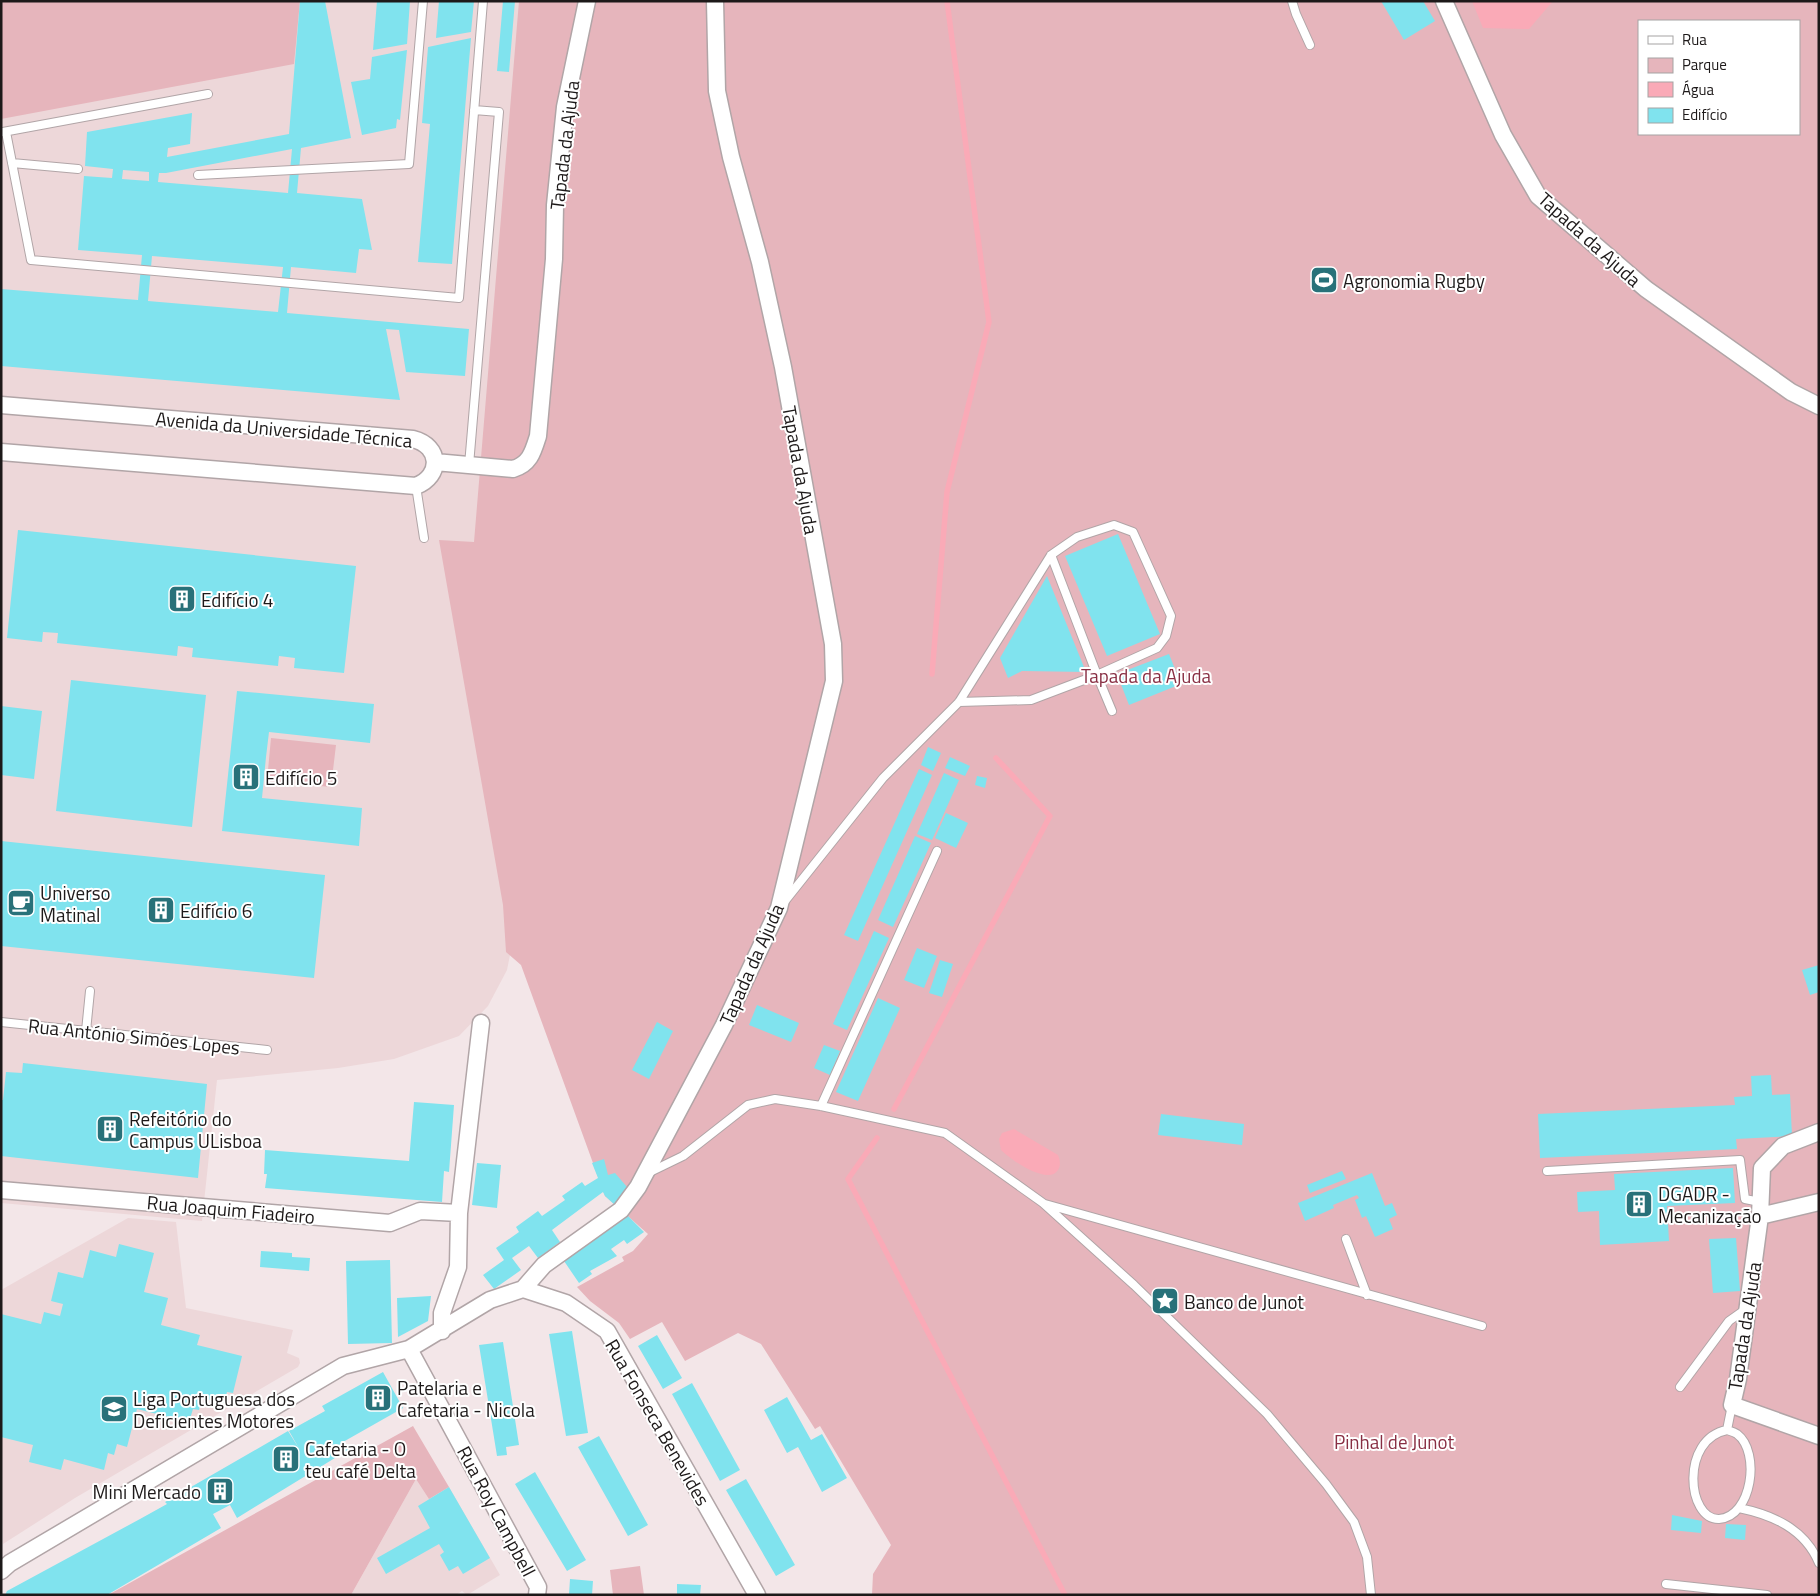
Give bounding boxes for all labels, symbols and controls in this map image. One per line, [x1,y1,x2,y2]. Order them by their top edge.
legend [1638,20,1800,135]
text: Rua [1682,28,1707,51]
text: Parque [1682,53,1727,76]
street label: Tapada da Ajuda [542,78,586,211]
text: Água [1682,78,1714,101]
text: Edifício [1682,103,1727,126]
street label: Tapada da Ajuda [1532,185,1648,294]
sports icon: Agronomia Rugby [1309,265,1339,295]
place label: Agronomia Rugby [1343,266,1485,295]
street label: Avenida da Universidade Técnica [154,403,414,455]
street label: Tapada da Ajuda [775,403,827,537]
building icon: Edifício 4 [167,584,197,614]
place label: Edifício 4 [201,585,273,614]
park label: Tapada da Ajuda [1081,661,1211,690]
building icon: Edifício 5 [231,762,261,792]
place label: Edifício 5 [265,763,337,792]
place label: Universo Matinal [40,878,111,929]
cafe icon: Universo Matinal [6,888,36,918]
building icon: Edifício 6 [146,895,176,925]
place label: Edifício 6 [180,896,252,925]
street label: Tapada da Ajuda [711,898,791,1029]
street label: Rua António Simões Lopes [27,1010,241,1062]
place label: Refeitório do Campus ULisboa [129,1104,262,1155]
building icon: Refeitório do Campus ULisboa [95,1114,125,1144]
place label: DGADR - Mecanização [1658,1179,1762,1230]
street label: Rua Joaquim Fiadeiro [146,1187,316,1231]
building icon: DGADR - Mecanização [1624,1189,1654,1219]
street label: Tapada da Ajuda [1720,1259,1769,1392]
place icon: Banco de Junot [1150,1286,1180,1316]
place label: Banco de Junot [1184,1287,1304,1316]
street label: Rua Fonseca Benevides [598,1333,718,1511]
place label: Patelaria e Cafetaria - Nicola [397,1373,535,1424]
building icon: Patelaria e Cafetaria - Nicola [363,1383,393,1413]
place label: Liga Portuguesa dos Deficientes Motores [133,1384,295,1435]
school or university icon: Liga Portuguesa dos Deficientes Motores [99,1394,129,1424]
park label: Pinhal de Junot [1334,1427,1454,1456]
place label: Cafetaria - O teu café Delta [305,1434,416,1485]
street label: Rua Roy Campbell [450,1440,544,1582]
building icon: Cafetaria - O teu café Delta [271,1444,301,1474]
building icon: Mini Mercado [205,1476,235,1506]
place label: Mini Mercado [93,1477,201,1506]

